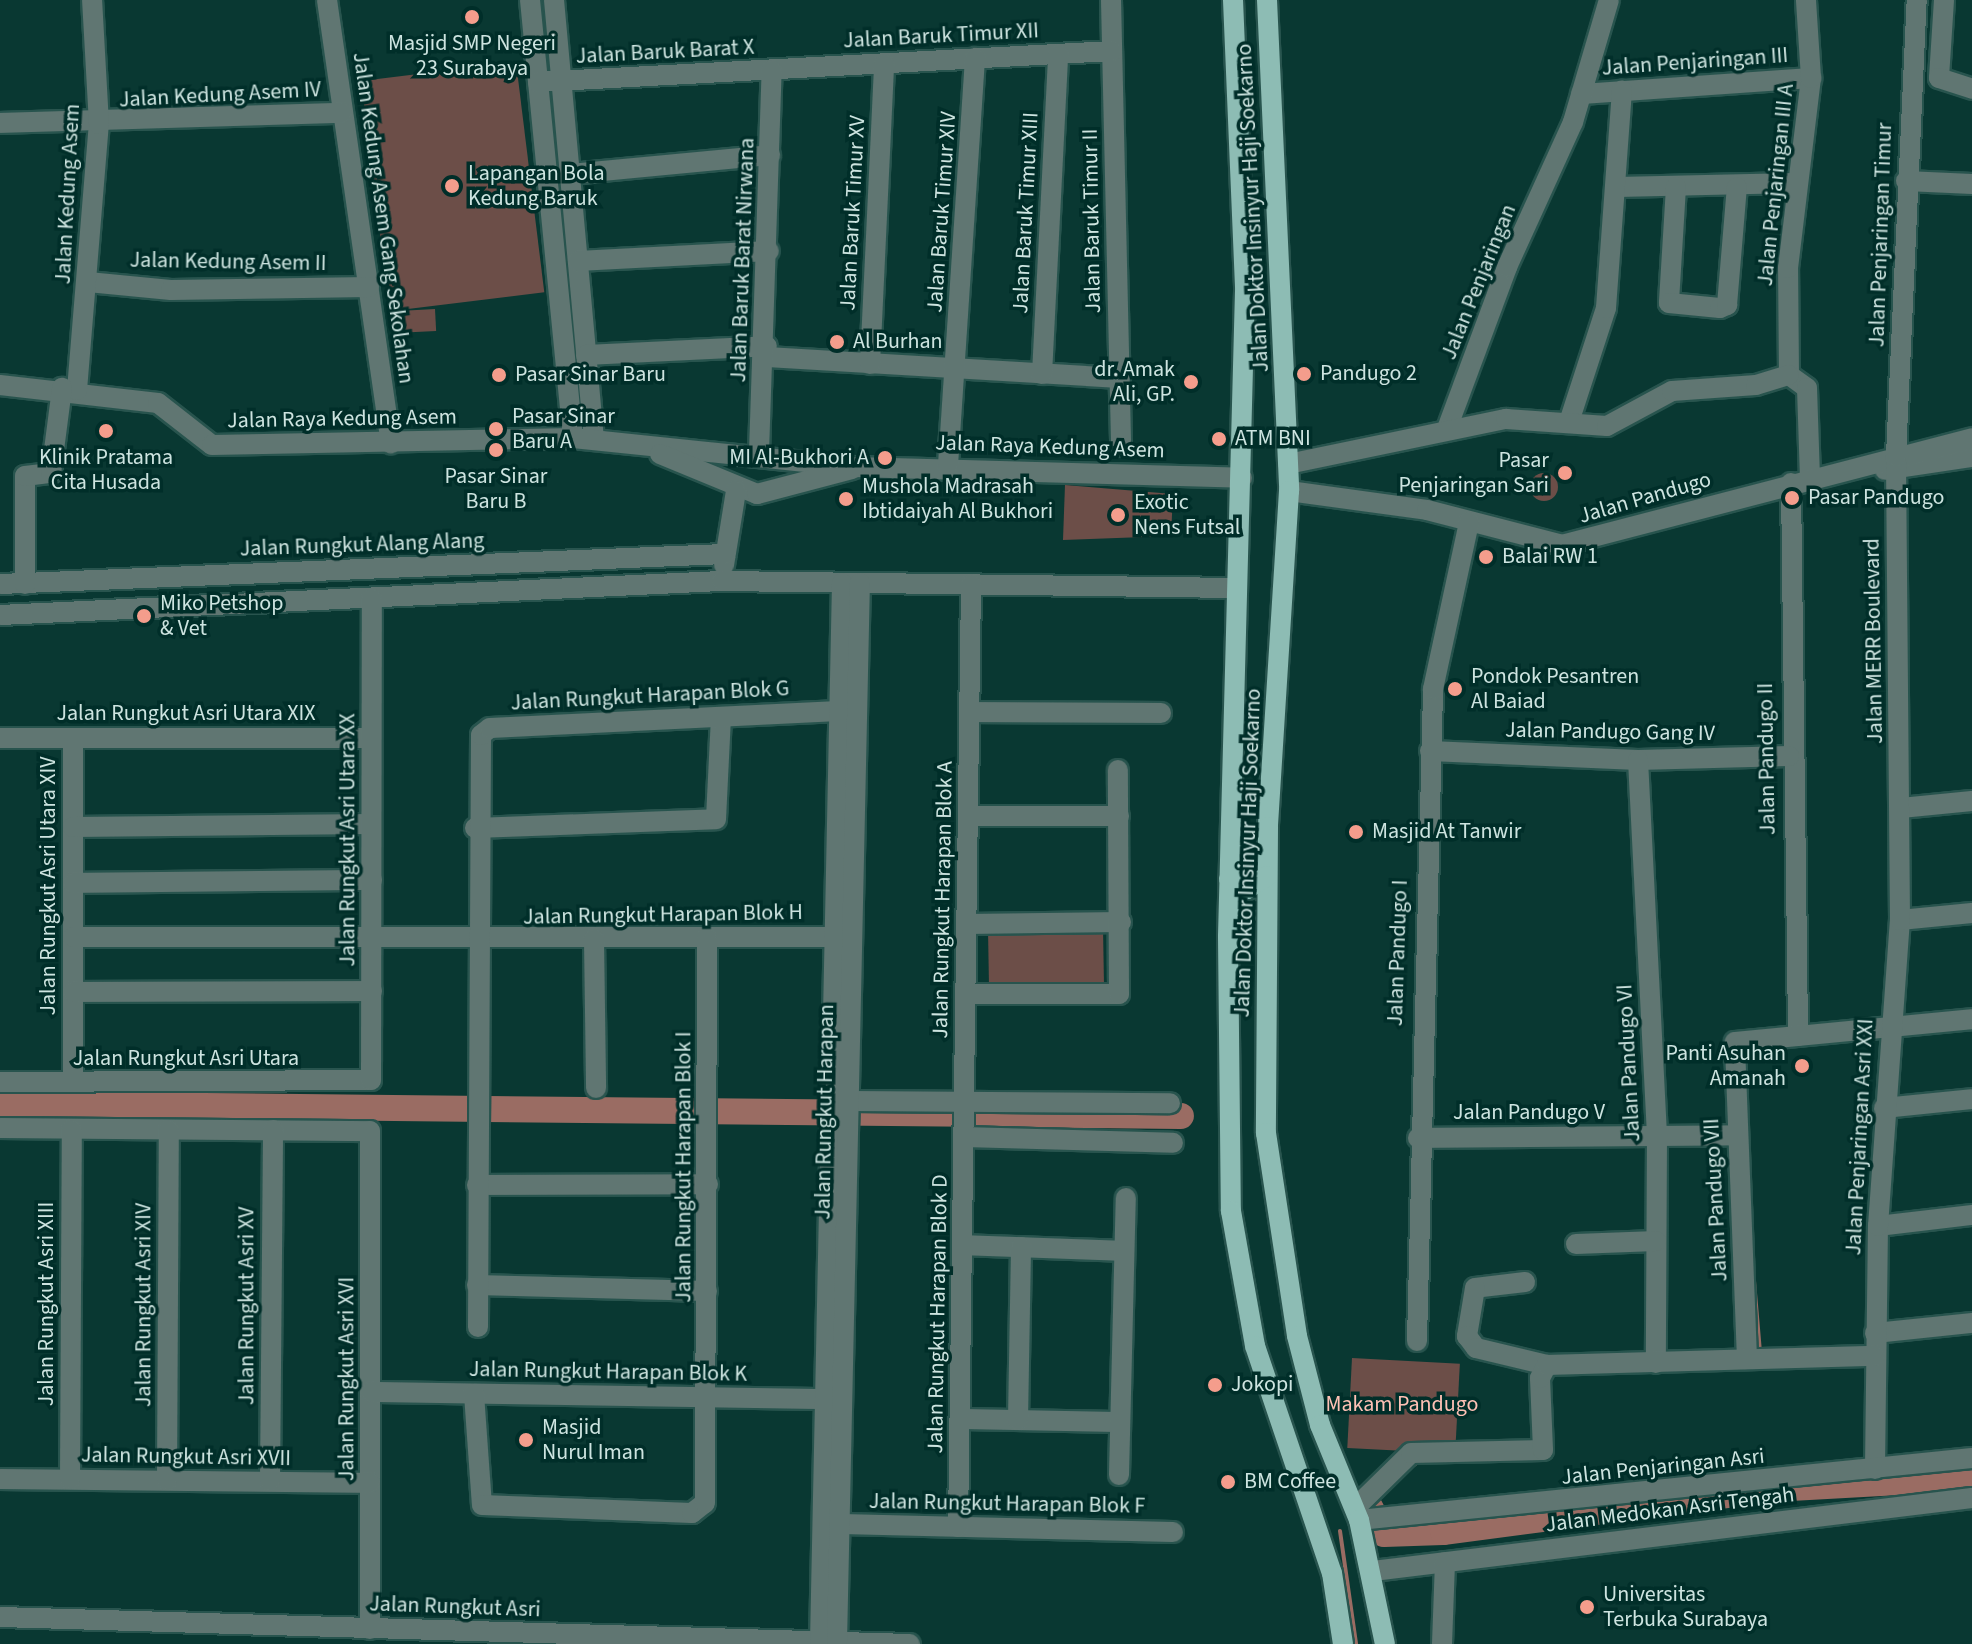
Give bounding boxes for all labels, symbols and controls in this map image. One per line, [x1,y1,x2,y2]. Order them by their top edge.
marker: Masjid SMP Negeri 23 Surabaya [463,8,481,26]
street label: Jalan Baruk Timur XII [842,18,1040,54]
place label: Masjid SMP Negeri 23 Surabaya [388,30,556,82]
street label: Jalan Baruk Barat X [575,34,755,70]
street label: Jalan Penjaringan III [1601,42,1789,82]
street label: Jalan Doktor Insinyur Haji Soekarno [1231,43,1275,373]
street label: Jalan Kedung Asem Gang Sekolahan [347,51,419,385]
street label: Jalan Kedung Asem IV [118,77,322,113]
street label: Jalan Penjaringan III A [1752,83,1800,287]
street label: Jalan Kedung Asem [50,103,86,285]
street label: Jalan Baruk Timur XIV [922,111,962,313]
street label: Jalan Baruk Timur XIII [1008,112,1044,314]
street label: Jalan Baruk Timur XV [835,115,871,311]
street label: Jalan Penjaringan Timur [1864,122,1898,348]
street label: Jalan Baruk Timur II [1077,128,1107,314]
street label: Jalan Baruk Barat Nirwana [726,137,760,383]
place label: Lapangan Bola Kedung Baruk [468,160,605,212]
marker: Lapangan Bola Kedung Baruk [443,177,461,195]
street label: Jalan Penjaringan [1436,201,1522,363]
street label: Jalan Kedung Asem II [129,247,327,277]
place label: Al Burhan [853,329,943,355]
marker: Al Burhan [828,333,846,351]
place label: dr. Amak Ali, GP. [1094,356,1175,408]
place label: Pandugo 2 [1320,361,1417,387]
place label: Pasar Sinar Baru [515,362,666,388]
marker: Pandugo 2 [1295,365,1313,383]
marker: Pasar Sinar Baru [490,366,508,384]
marker: dr. Amak Ali, GP. [1182,373,1200,391]
place label: Pasar Sinar Baru A [512,403,615,454]
street label: Jalan Raya Kedung Asem [227,404,457,434]
marker: Pasar Sinar Baru A [487,420,505,438]
marker: Klinik Pratama Cita Husada [97,422,115,440]
place label: ATM BNI [1235,426,1311,452]
street label: Jalan Raya Kedung Asem [935,430,1165,464]
marker: ATM BNI [1210,430,1228,448]
marker: Pasar Sinar Baru B [487,441,505,459]
place label: Klinik Pratama Cita Husada [39,444,173,496]
place label: MI Al-Bukhori A [729,445,869,471]
place label: Pasar Penjaringan Sari [1398,447,1549,498]
marker: MI Al-Bukhori A [876,449,894,467]
place label: Pasar Sinar Baru B [445,463,547,514]
marker: Pasar Penjaringan Sari [1556,464,1574,482]
street label: Jalan Pandugo [1576,467,1714,529]
place label: Mushola Madrasah Ibtidaiyah Al Bukhori [862,473,1053,524]
place label: Pasar Pandugo [1808,485,1944,511]
place label: Exotic Nens Futsal [1134,489,1240,540]
marker: Pasar Pandugo [1783,489,1801,507]
marker: Mushola Madrasah Ibtidaiyah Al Bukhori [837,490,855,508]
marker: Exotic Nens Futsal [1109,506,1127,524]
street label: Jalan Rungkut Alang Alang [239,528,485,562]
street label: Jalan MERR Boulevard [1859,538,1889,744]
place label: Balai RW 1 [1502,544,1598,570]
marker: Balai RW 1 [1477,548,1495,566]
place label: Miko Petshop & Vet [160,590,283,642]
marker: Miko Petshop & Vet [135,607,153,625]
place label: Pondok Pesantren Al Baiad [1471,663,1639,714]
street label: Jalan Rungkut Harapan Blok G [510,676,790,716]
marker: Pondok Pesantren Al Baiad [1446,680,1464,698]
street label: Jalan Pandugo II [1752,683,1782,835]
street label: Jalan Doktor Insinyur Haji Soekarno [1229,688,1267,1018]
street label: Jalan Rungkut Asri Utara XIX [56,701,316,727]
street label: Jalan Rungkut Asri Utara XX [335,713,361,967]
street label: Jalan Pandugo Gang IV [1505,717,1715,747]
street label: Jalan Rungkut Asri Utara XIV [36,756,62,1016]
street label: Jalan Rungkut Harapan Blok A [927,761,959,1039]
place label: Masjid At Tanwir [1372,819,1521,845]
marker: Masjid At Tanwir [1347,823,1365,841]
street label: Jalan Pandugo I [1382,879,1414,1027]
street label: Jalan Rungkut Harapan Blok H [523,899,803,931]
street label: Jalan Pandugo VI [1612,984,1646,1142]
street label: Jalan Rungkut Harapan [810,1004,840,1220]
street label: Jalan Penjaringan Asri XXI [1841,1018,1879,1256]
street label: Jalan Rungkut Harapan Blok I [671,1031,697,1303]
place label: Panti Asuhan Amanah [1665,1040,1786,1092]
street label: Jalan Rungkut Asri Utara [73,1046,299,1072]
marker: Panti Asuhan Amanah [1793,1057,1811,1075]
street label: Jalan Pandugo V [1453,1100,1605,1126]
street label: Jalan Pandugo VII [1699,1118,1733,1282]
street label: Jalan Rungkut Harapan Blok D [922,1174,954,1454]
street label: Jalan Rungkut Asri XIII [34,1202,60,1406]
street label: Jalan Rungkut Asri XIV [131,1203,157,1407]
street label: Jalan Rungkut Asri XV [234,1207,260,1405]
street label: Jalan Rungkut Asri XVI [334,1277,360,1481]
street label: Jalan Rungkut Harapan Blok K [469,1356,747,1388]
place label: Jokopi [1231,1372,1293,1398]
marker: Jokopi [1206,1376,1224,1394]
park label: Makam Pandugo [1325,1392,1479,1418]
place label: Masjid Nurul Iman [542,1414,645,1466]
marker: Masjid Nurul Iman [517,1431,535,1449]
street label: Jalan Rungkut Asri XVII [81,1442,291,1472]
street label: Jalan Penjaringan Asri [1560,1443,1766,1491]
place label: BM Coffee [1244,1469,1336,1495]
marker: BM Coffee [1219,1473,1237,1491]
street label: Jalan Medokan Asri Tengah [1544,1482,1796,1538]
street label: Jalan Rungkut Harapan Blok F [869,1488,1145,1520]
place label: Universitas Terbuka Surabaya [1603,1581,1768,1632]
street label: Jalan Rungkut Asri [369,1591,541,1623]
marker: Universitas Terbuka Surabaya [1578,1598,1596,1616]

